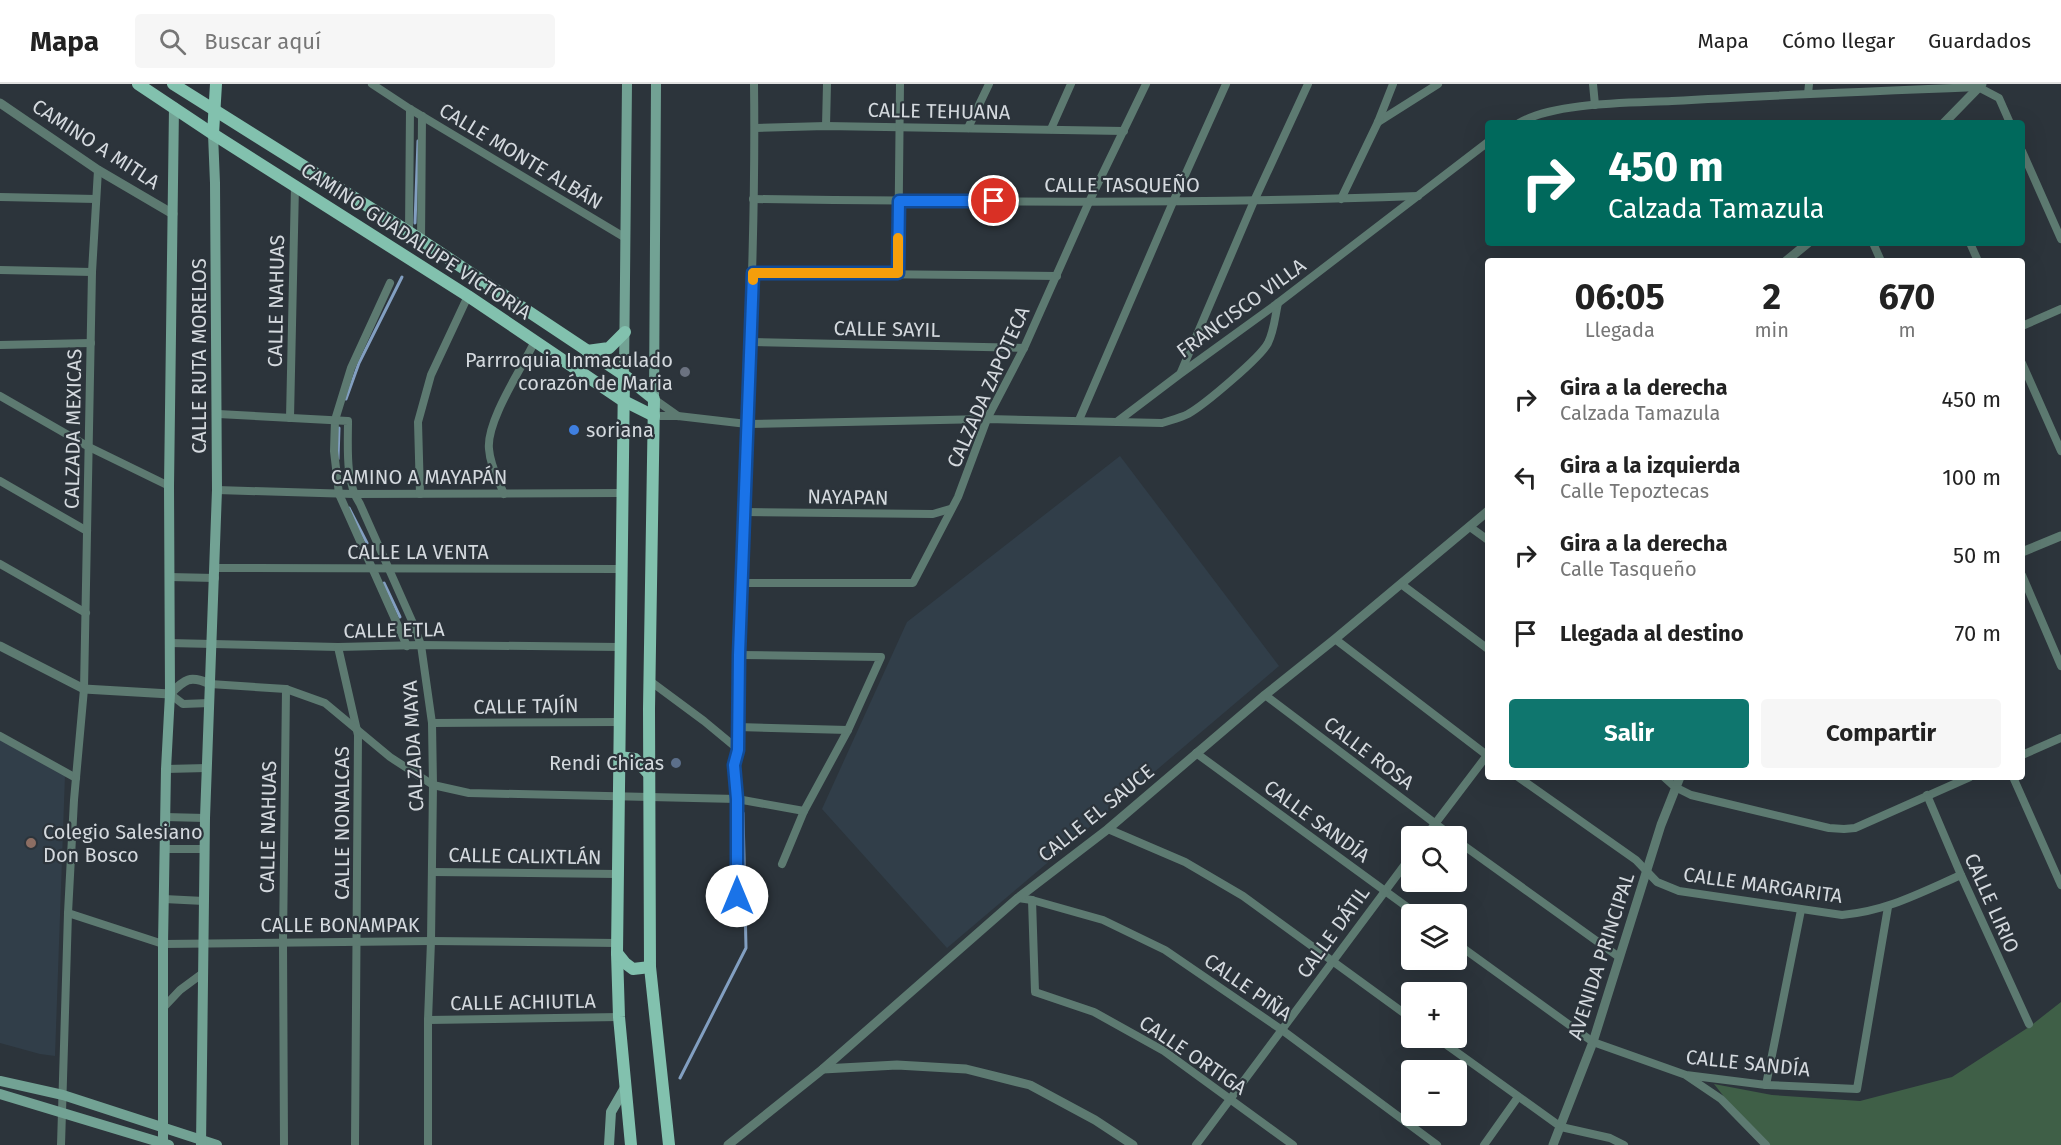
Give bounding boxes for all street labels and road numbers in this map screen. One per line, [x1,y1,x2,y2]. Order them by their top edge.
street label: CAMINO A MITLA [28,94,165,194]
street label: CALLE MONTE ALBÁN [435,98,607,214]
street label: CALLE TEHUANA [867,98,1011,124]
street label: CAMINO GUADALUPE VICTORIA [296,158,536,325]
street label: CALLE TASQUEÑO [1044,173,1200,197]
street label: CALLE NAHUAS [263,234,289,368]
street label: FRANCISCO VILLA [1172,253,1311,363]
street label: CALLE RUTA MORELOS [187,258,211,454]
street label: CALZADA ZAPOTECA [942,302,1035,471]
street label: CALLE SAYIL [833,316,941,342]
street label: CALZADA MEXICAS [60,348,86,509]
street label: CAMINO A MAYAPÁN [331,465,507,489]
street label: NAYAPAN [807,484,889,510]
street label: CALLE LA VENTA [347,540,489,564]
street label: CALLE ETLA [343,617,445,643]
street label: CALZADA MAYA [398,679,428,812]
street label: CALLE TAJÍN [473,693,579,719]
street label: CALLE ROSA [1319,711,1419,795]
street label: CALLE NONALCAS [330,746,354,900]
street label: CALLE EL SAUCE [1033,759,1159,867]
street label: CALLE NAHUAS [255,760,281,894]
street label: CALLE SANDÍA [1259,775,1375,868]
street label: CALLE CALIXTLÁN [448,843,602,869]
street label: CALLE LIRIO [1959,850,2025,956]
street label: CALLE MARGARITA [1682,862,1845,908]
street label: AVENIDA PRINCIPAL [1563,869,1639,1043]
street label: CALLE DÁTIL [1292,881,1374,983]
street label: CALLE BONAMPAK [261,913,420,937]
street label: CALLE PIÑA [1200,948,1297,1026]
street label: CALLE ACHIUTLA [450,989,597,1015]
street label: CALLE ORTIGA [1135,1010,1252,1100]
street label: CALLE SANDÍA [1685,1045,1812,1082]

